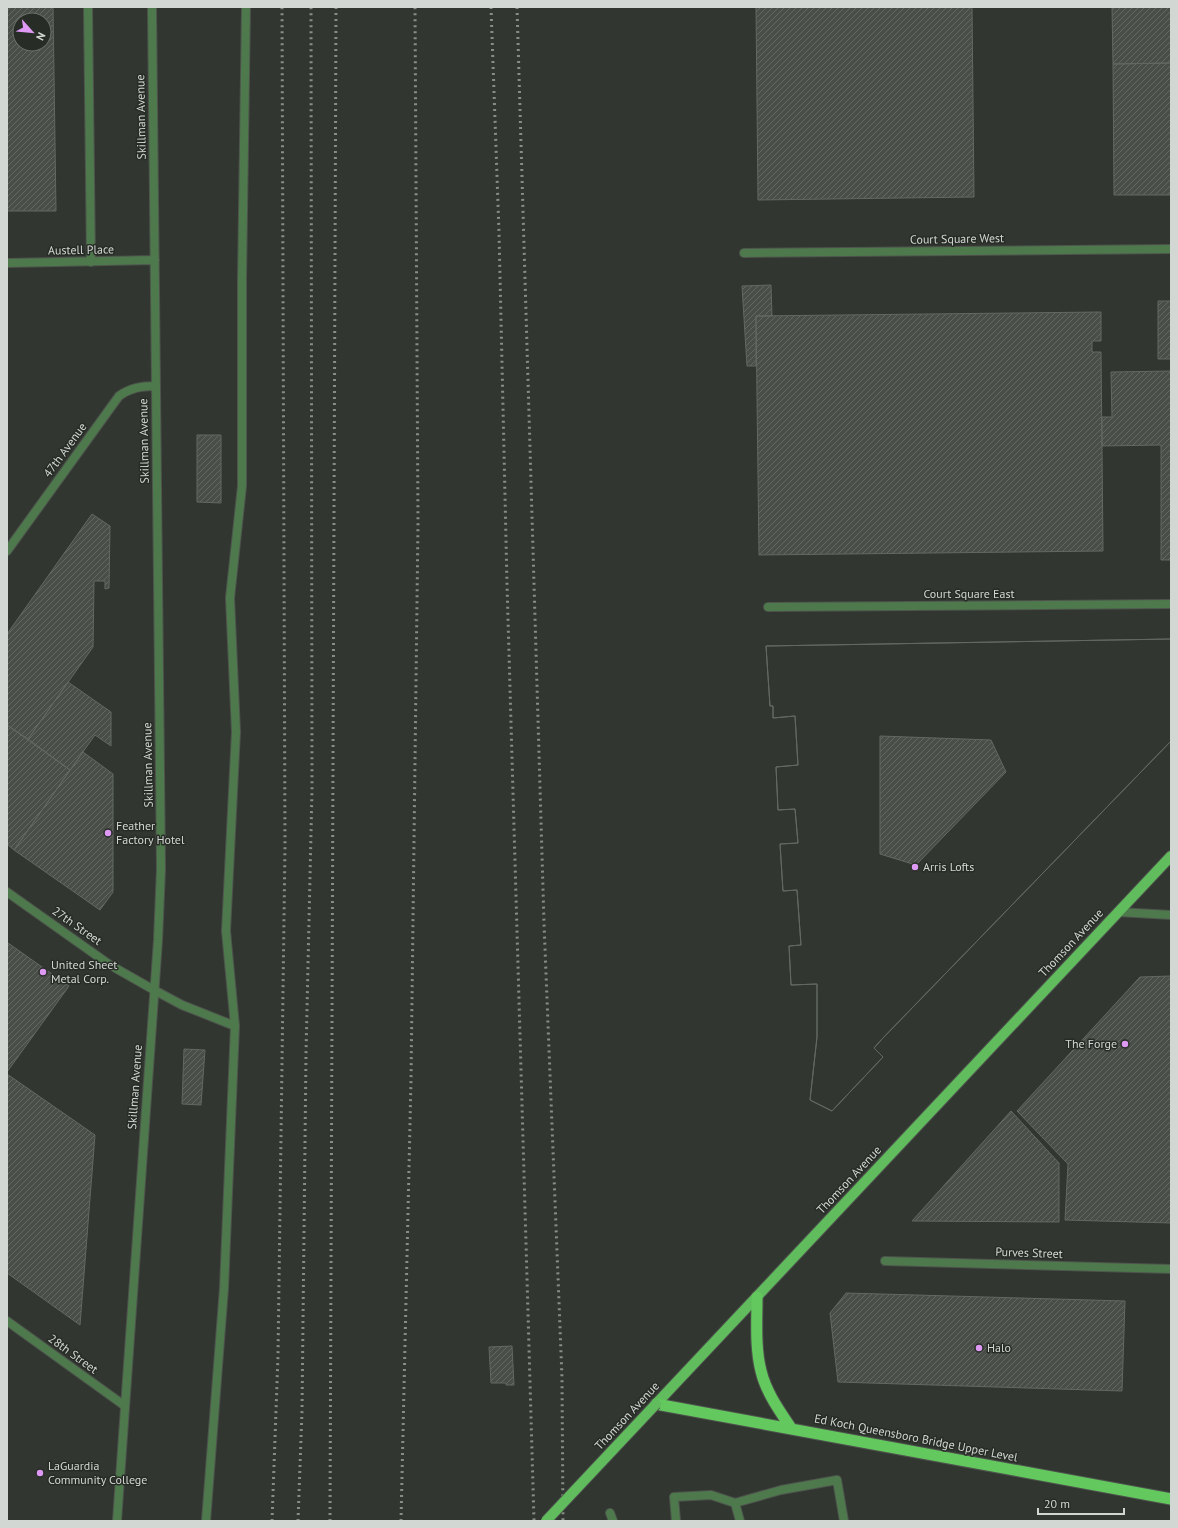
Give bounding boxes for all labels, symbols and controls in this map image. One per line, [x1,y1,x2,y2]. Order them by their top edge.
north arrow [12,12,52,52]
text: N [33,30,49,43]
street label: Skillman Avenue [132,74,149,160]
street label: Court Square West [910,230,1004,247]
street label: Austell Place [48,241,114,258]
street label: Skillman Avenue [135,398,152,484]
street label: 47th Avenue [40,420,89,480]
street label: Court Square East [923,586,1015,601]
street label: Skillman Avenue [139,722,156,808]
place label: Feather Factory Hotel [116,818,185,847]
marker: Feather Factory Hotel [103,828,113,838]
place label: Arris Lofts [923,859,974,874]
marker: Arris Lofts [910,862,920,872]
street label: 27th Street [50,903,105,948]
street label: Thomson Avenue [1035,905,1106,980]
place label: United Sheet Metal Corp. [51,957,117,986]
marker: United Sheet Metal Corp. [38,967,48,977]
place label: The Forge [1065,1036,1117,1051]
marker: The Forge [1120,1039,1130,1049]
street label: Skillman Avenue [124,1044,145,1130]
street label: Thomson Avenue [813,1142,884,1217]
street label: Purves Street [995,1244,1063,1261]
street label: 28th Street [46,1331,101,1377]
place label: Halo [987,1340,1011,1355]
marker: Halo [974,1343,984,1353]
street label: Thomson Avenue [591,1378,662,1453]
street label: Ed Koch Queensboro Bridge Upper Level [813,1410,1019,1465]
place label: LaGuardia Community College [48,1458,147,1487]
marker: LaGuardia Community College [35,1468,45,1478]
scale bar [1038,1490,1124,1516]
text: 20 m [1044,1496,1070,1511]

